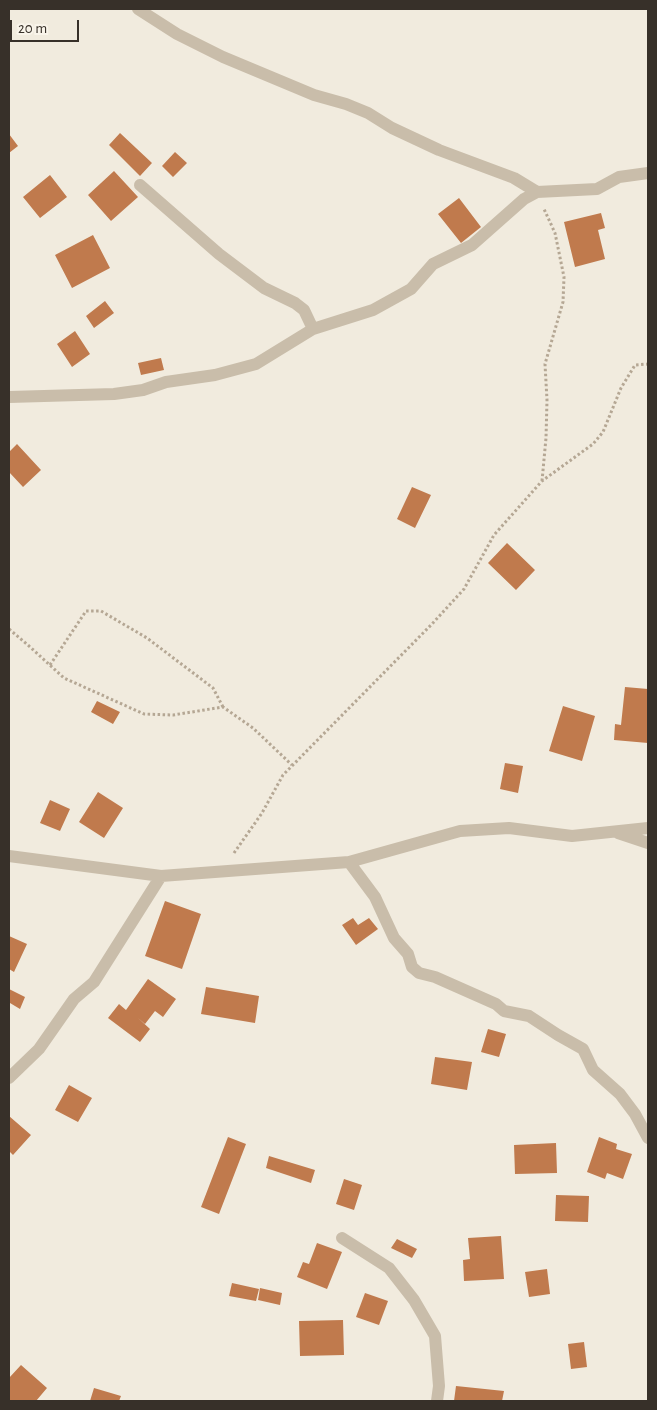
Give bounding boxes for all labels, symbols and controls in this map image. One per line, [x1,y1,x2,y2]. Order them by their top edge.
scale bar [12,10,81,42]
text: 20 m [18,21,47,36]

